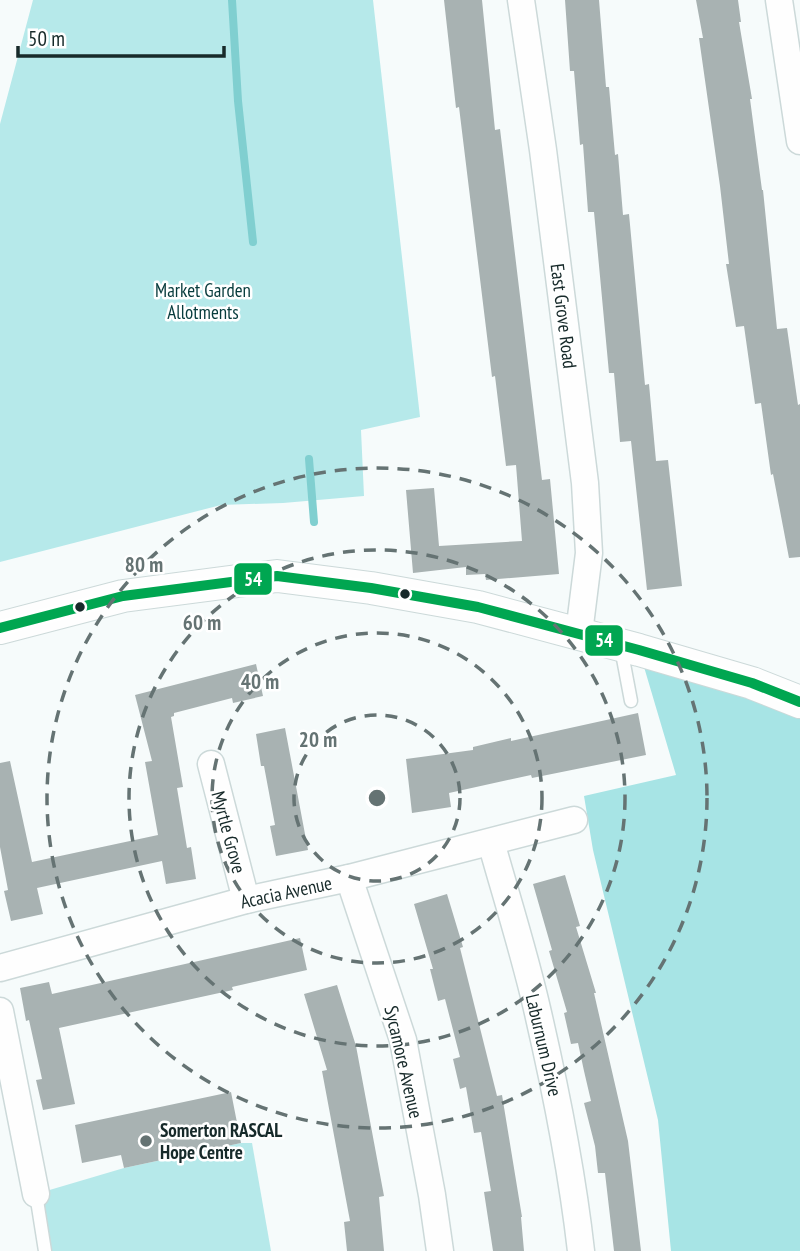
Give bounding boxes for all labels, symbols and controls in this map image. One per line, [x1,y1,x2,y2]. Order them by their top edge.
scale bar [18,14,224,58]
text: 50 m [28,25,65,52]
street label: East Grove Road [546,262,582,370]
park label: Market Garden Allotments [155,278,251,324]
text: 80 m [125,551,163,578]
line badge: 54 [233,562,273,596]
text: 54 [244,567,262,591]
unlabelled marker [398,587,412,601]
unlabelled marker [73,600,87,614]
text: 60 m [183,609,221,636]
line badge: 54 [584,624,624,657]
text: 54 [595,628,613,652]
text: 40 m [241,668,279,695]
text: 20 m [299,726,337,753]
centre of rings [365,786,389,810]
street label: Myrtle Grove [207,788,252,876]
street label: Acacia Avenue [238,871,334,913]
street label: Laburnum Drive [521,991,567,1099]
street label: Sycamore Avenue [379,1003,429,1121]
place label: Somerton RASCAL Hope Centre [160,1118,282,1164]
marker: Somerton RASCAL Hope Centre [138,1133,154,1149]

